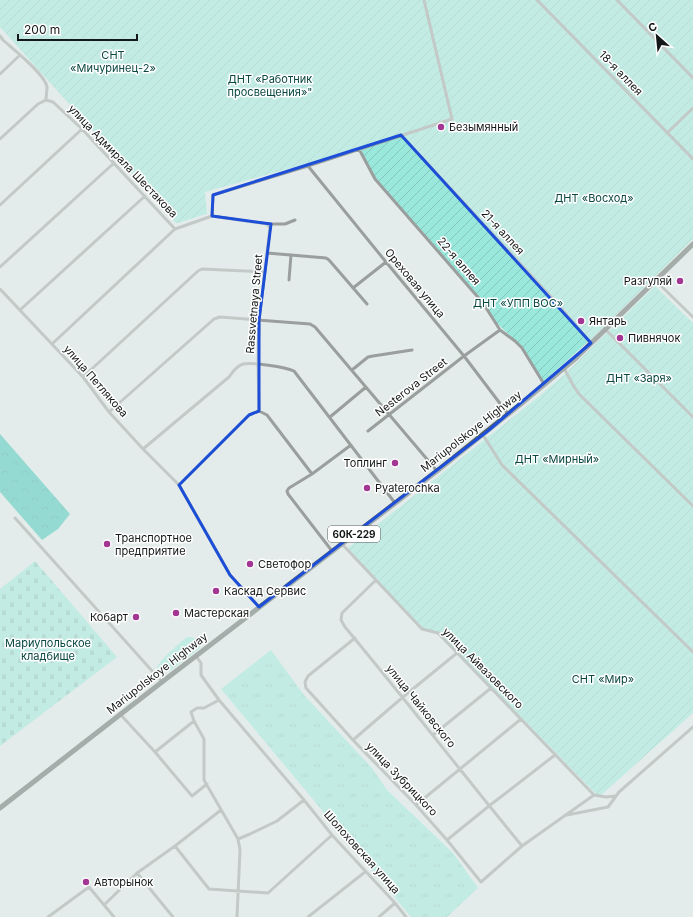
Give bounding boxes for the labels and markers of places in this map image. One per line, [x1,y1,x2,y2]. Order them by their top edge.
place label: Безымянный [449,120,518,134]
marker: Безымянный [436,122,446,132]
place label: Разгуляй [624,274,672,288]
marker: Разгуляй [675,276,685,286]
place label: Янтарь [589,314,627,328]
marker: Янтарь [576,316,586,326]
place label: Пивнячок [628,331,680,345]
marker: Пивнячок [615,333,625,343]
place label: Топлинг [344,456,387,470]
marker: Топлинг [390,458,400,468]
place label: Pyaterochka [375,481,440,495]
marker: Pyaterochka [362,483,372,493]
place label: Транспортное предприятие [115,531,192,558]
marker: Транспортное предприятие [102,539,112,549]
place label: Светофор [258,557,311,571]
marker: Светофор [245,559,255,569]
place label: Каскад Сервис [224,584,306,598]
marker: Каскад Сервис [211,586,221,596]
place label: Мастерская [184,606,249,620]
marker: Мастерская [171,608,181,618]
place label: Кобарт [90,610,129,624]
marker: Кобарт [131,612,141,622]
place label: Авторынок [94,875,153,889]
marker: Авторынок [81,877,91,887]

